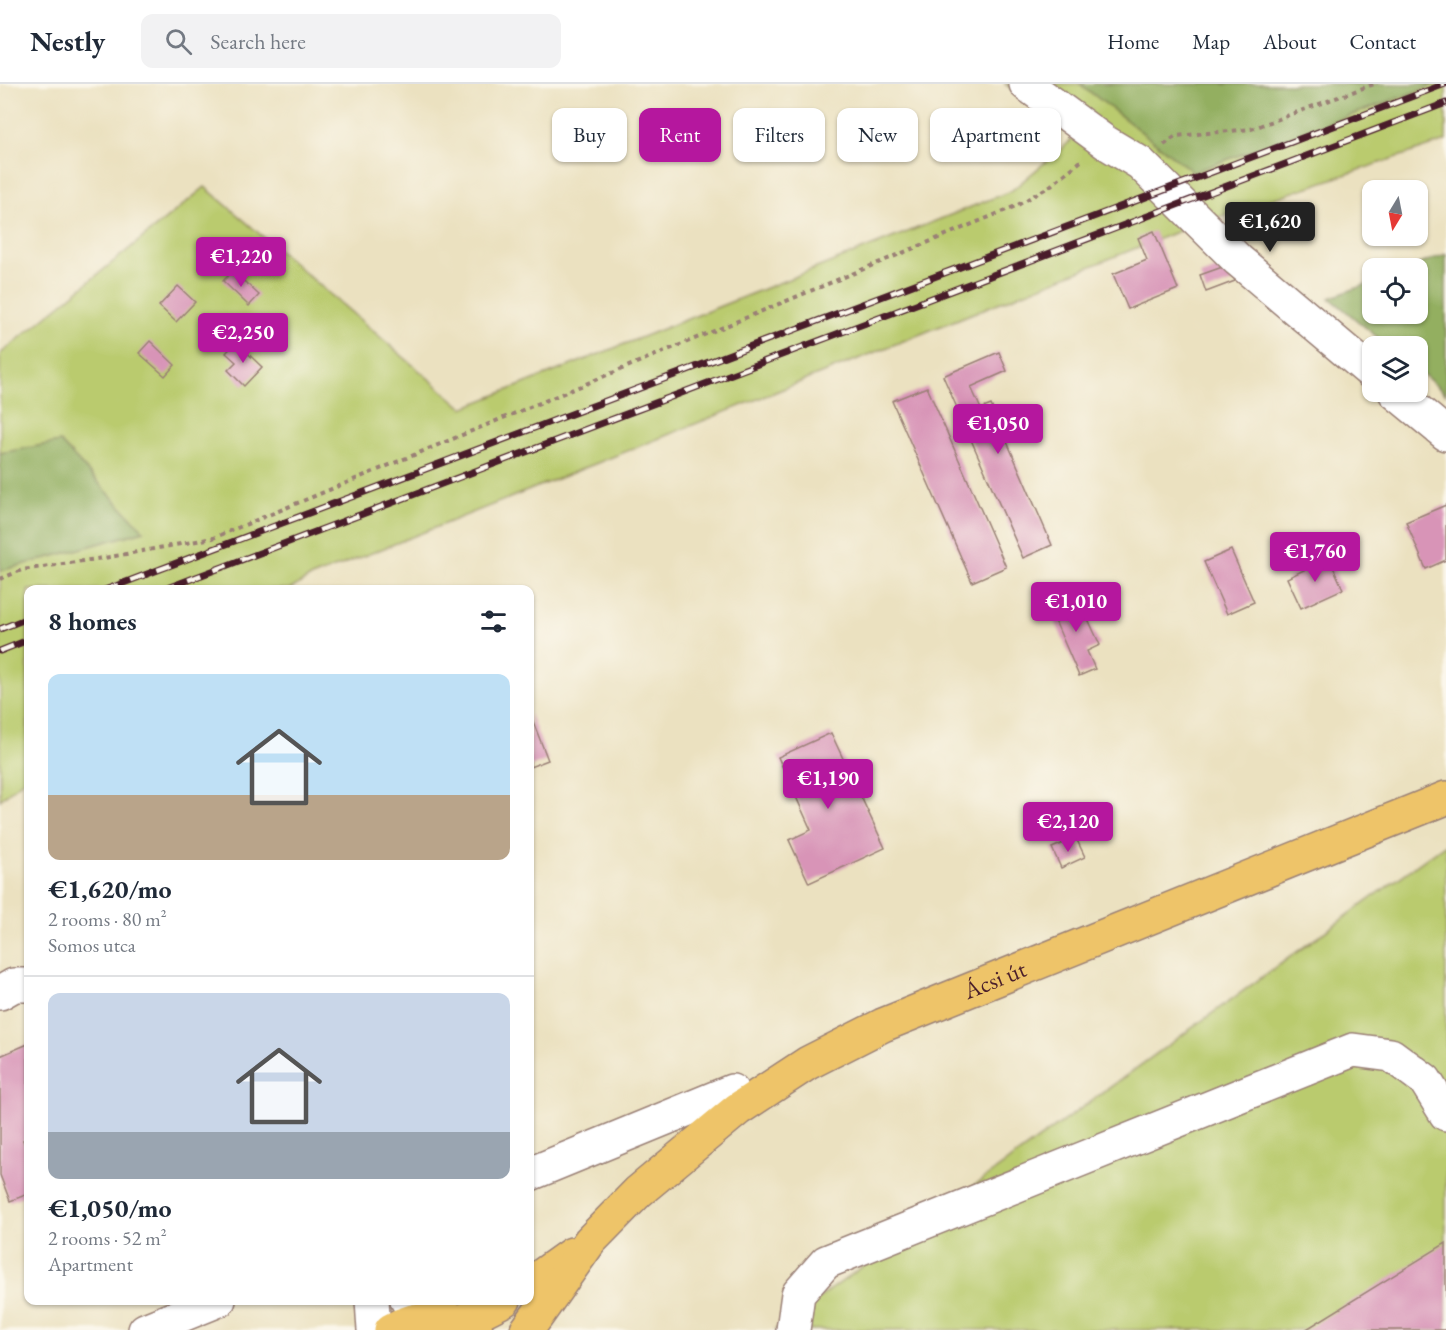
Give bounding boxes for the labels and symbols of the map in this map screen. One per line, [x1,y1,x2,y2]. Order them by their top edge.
north arrow [1362,180,1428,246]
pin: €1,620 [1221,202,1319,253]
pin: €1,220 [192,237,290,288]
pin: €2,250 [194,313,292,364]
pin: €1,050 [949,404,1047,455]
pin: €1,760 [1266,532,1364,583]
pin: €1,010 [1027,582,1125,633]
pin: €1,190 [779,759,877,810]
pin: €2,120 [1019,802,1117,853]
street label: Ácsi út [958,953,1031,1006]

